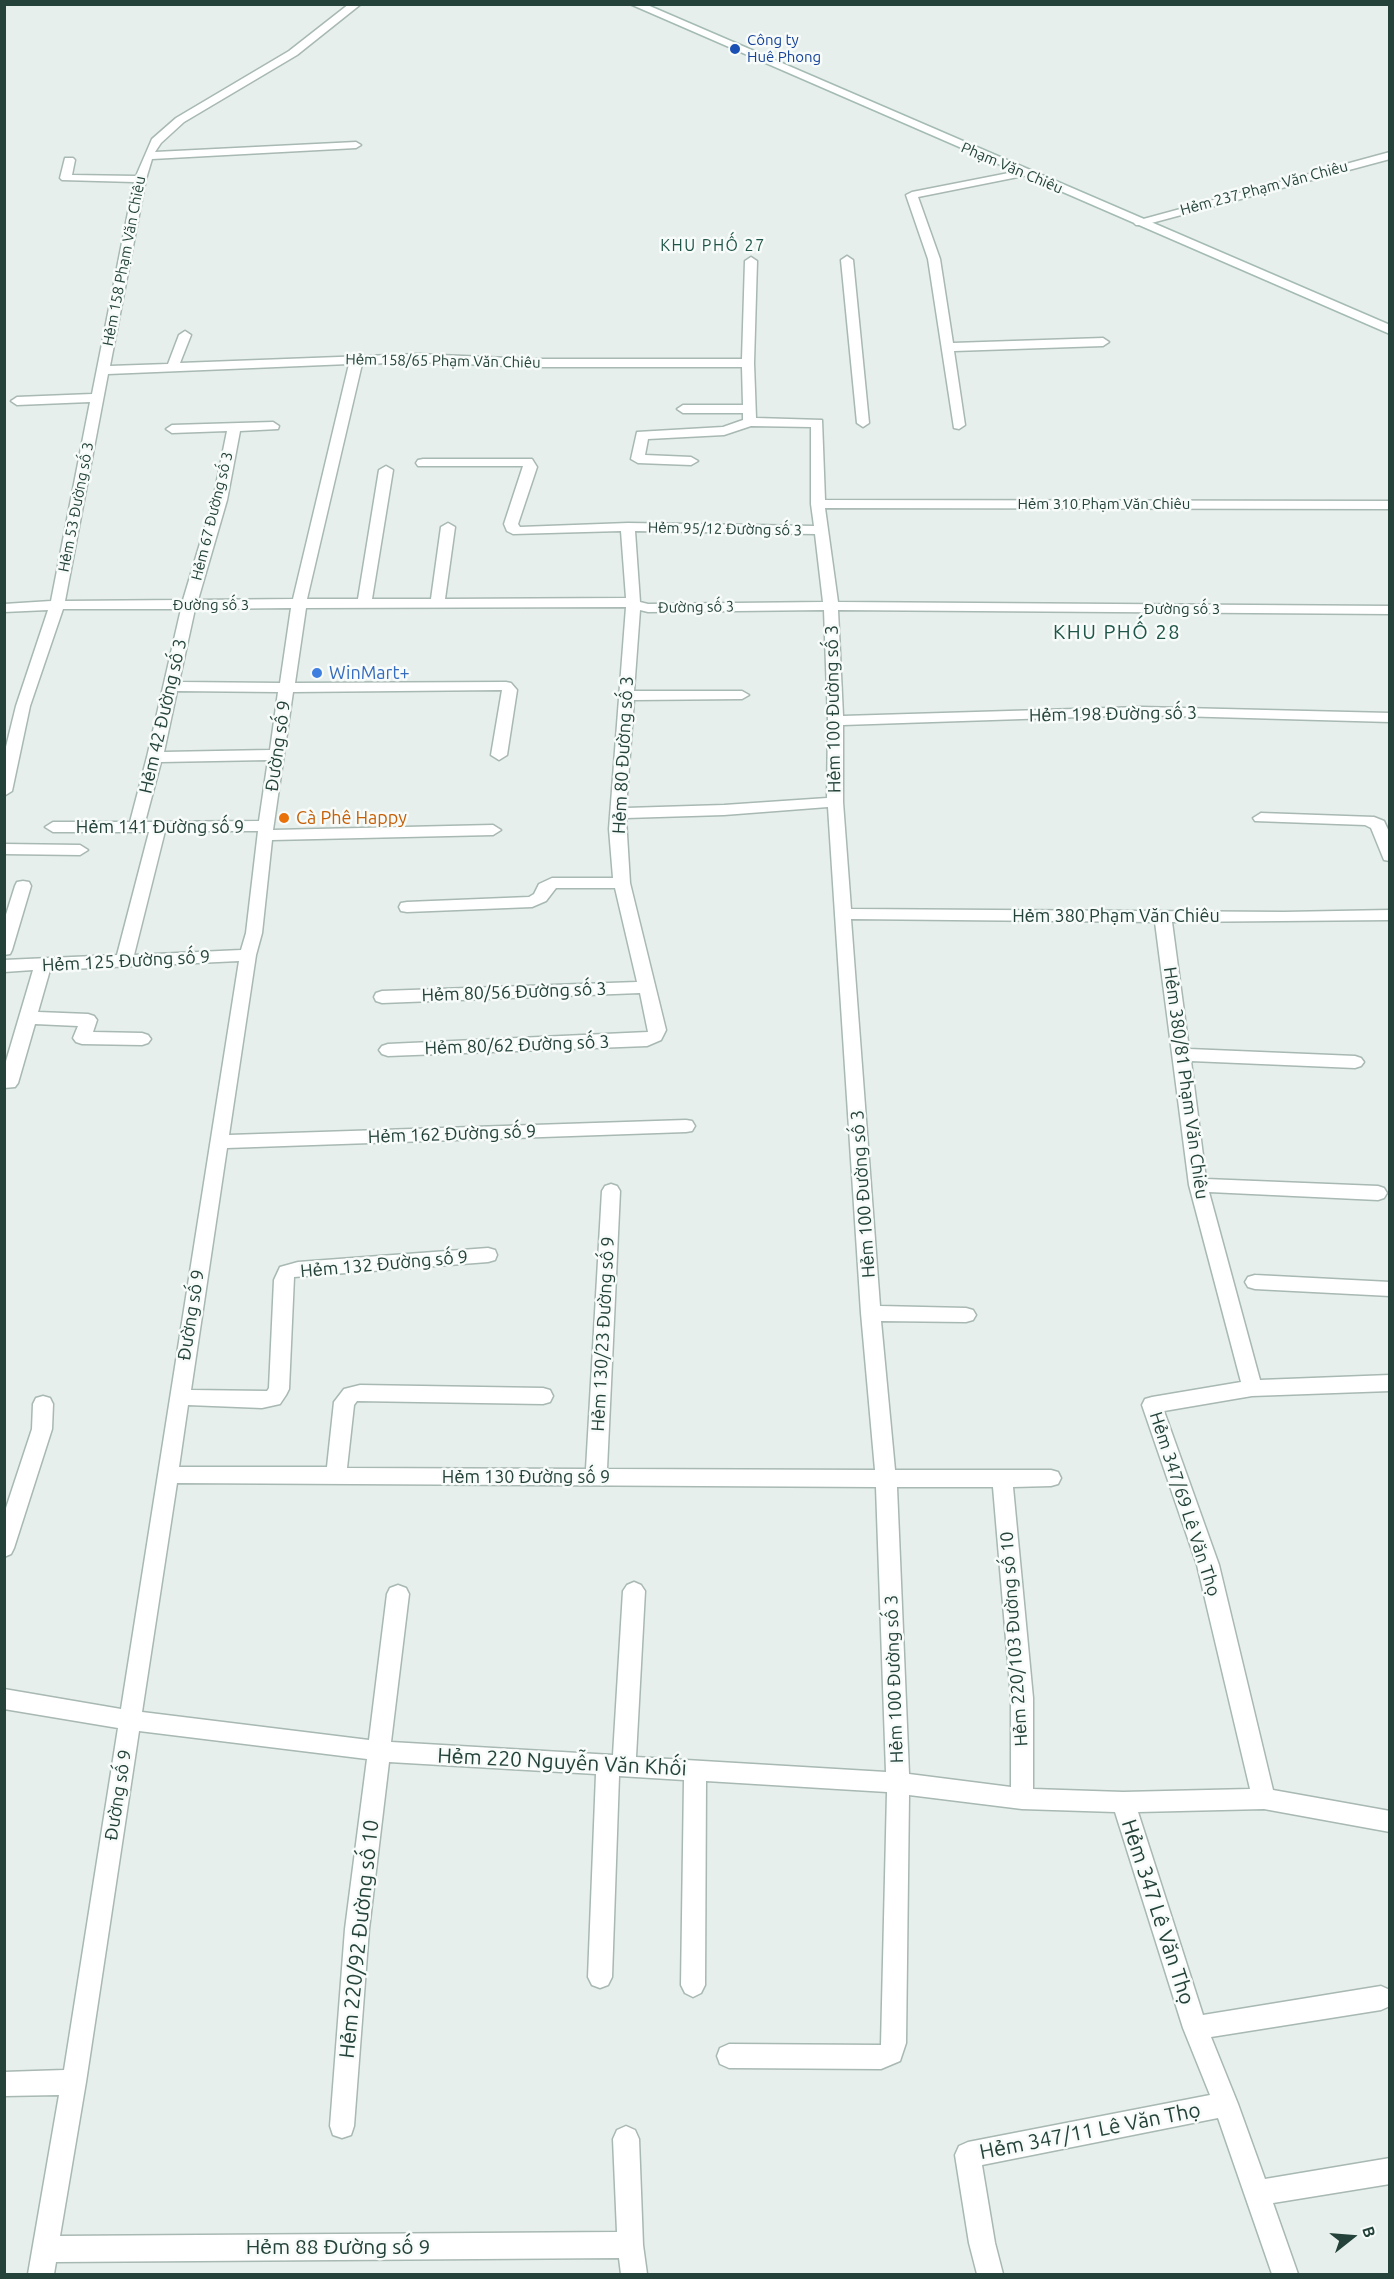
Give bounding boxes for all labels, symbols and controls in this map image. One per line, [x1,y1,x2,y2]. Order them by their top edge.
place label: Công ty Huê Phong [747,31,821,66]
marker: Công ty Huê Phong [728,42,742,56]
street label: Phạm Văn Chiêu [958,138,1066,198]
street label: Hẻm 237 Phạm Văn Chiêu [1178,157,1350,219]
street label: Hẻm 158 Phạm Văn Chiêu [99,174,149,348]
district label: KHU PHỐ 27 [660,236,766,256]
street label: Hẻm 158/65 Phạm Văn Chiêu [345,350,541,372]
street label: Hẻm 53 Đường số 3 [55,441,97,573]
street label: Hẻm 67 Đường số 3 [187,450,237,582]
street label: Hẻm 310 Phạm Văn Chiêu [1018,495,1190,513]
street label: Hẻm 95/12 Đường số 3 [648,519,802,539]
street label: Đường số 3 [173,596,249,614]
street label: Đường số 3 [658,597,734,617]
street label: Đường số 3 [1144,600,1220,618]
district label: KHU PHỐ 28 [1053,620,1181,644]
street label: Hẻm 100 Đường số 3 [821,625,845,793]
street label: Hẻm 42 Đường số 3 [135,637,191,795]
place label: WinMart+ [329,662,410,684]
marker: WinMart+ [310,666,324,680]
street label: Hẻm 80 Đường số 3 [608,675,638,835]
street label: Đường số 9 [261,699,295,793]
street label: Hẻm 198 Đường số 3 [1029,702,1197,726]
place label: Cà Phê Happy [296,807,407,829]
marker: Cà Phê Happy [277,811,291,825]
street label: Hẻm 141 Đường số 9 [76,816,244,838]
street label: Hẻm 380 Phạm Văn Chiêu [1012,905,1220,927]
street label: Hẻm 125 Đường số 9 [41,946,211,976]
street label: Hẻm 380/81 Phạm Văn Chiêu [1159,965,1213,1201]
street label: Hẻm 80/56 Đường số 3 [421,978,607,1006]
street label: Hẻm 80/62 Đường số 3 [424,1031,610,1059]
street label: Hẻm 100 Đường số 3 [846,1109,880,1279]
street label: Hẻm 162 Đường số 9 [368,1120,536,1148]
street label: Hẻm 130/23 Đường số 9 [587,1236,619,1432]
street label: Hẻm 132 Đường số 9 [299,1246,469,1282]
street label: Đường số 9 [173,1268,209,1362]
street label: Hẻm 347/69 Lê Văn Thọ [1145,1409,1225,1599]
street label: Hẻm 130 Đường số 9 [442,1466,610,1488]
street label: Hẻm 220/103 Đường số 10 [996,1531,1032,1747]
street label: Hẻm 100 Đường số 3 [880,1595,908,1763]
street label: Hẻm 220 Nguyễn Văn Khối [437,1743,687,1781]
street label: Đường số 9 [100,1748,136,1842]
street label: Hẻm 347 Lê Văn Thọ [1116,1816,1200,2008]
street label: Hẻm 220/92 Đường số 10 [334,1819,384,2059]
street label: Hẻm 347/11 Lê Văn Thọ [977,2097,1203,2165]
north arrow [1322,2207,1382,2267]
text: B [1359,2224,1379,2239]
street label: Hẻm 88 Đường số 9 [246,2234,430,2260]

